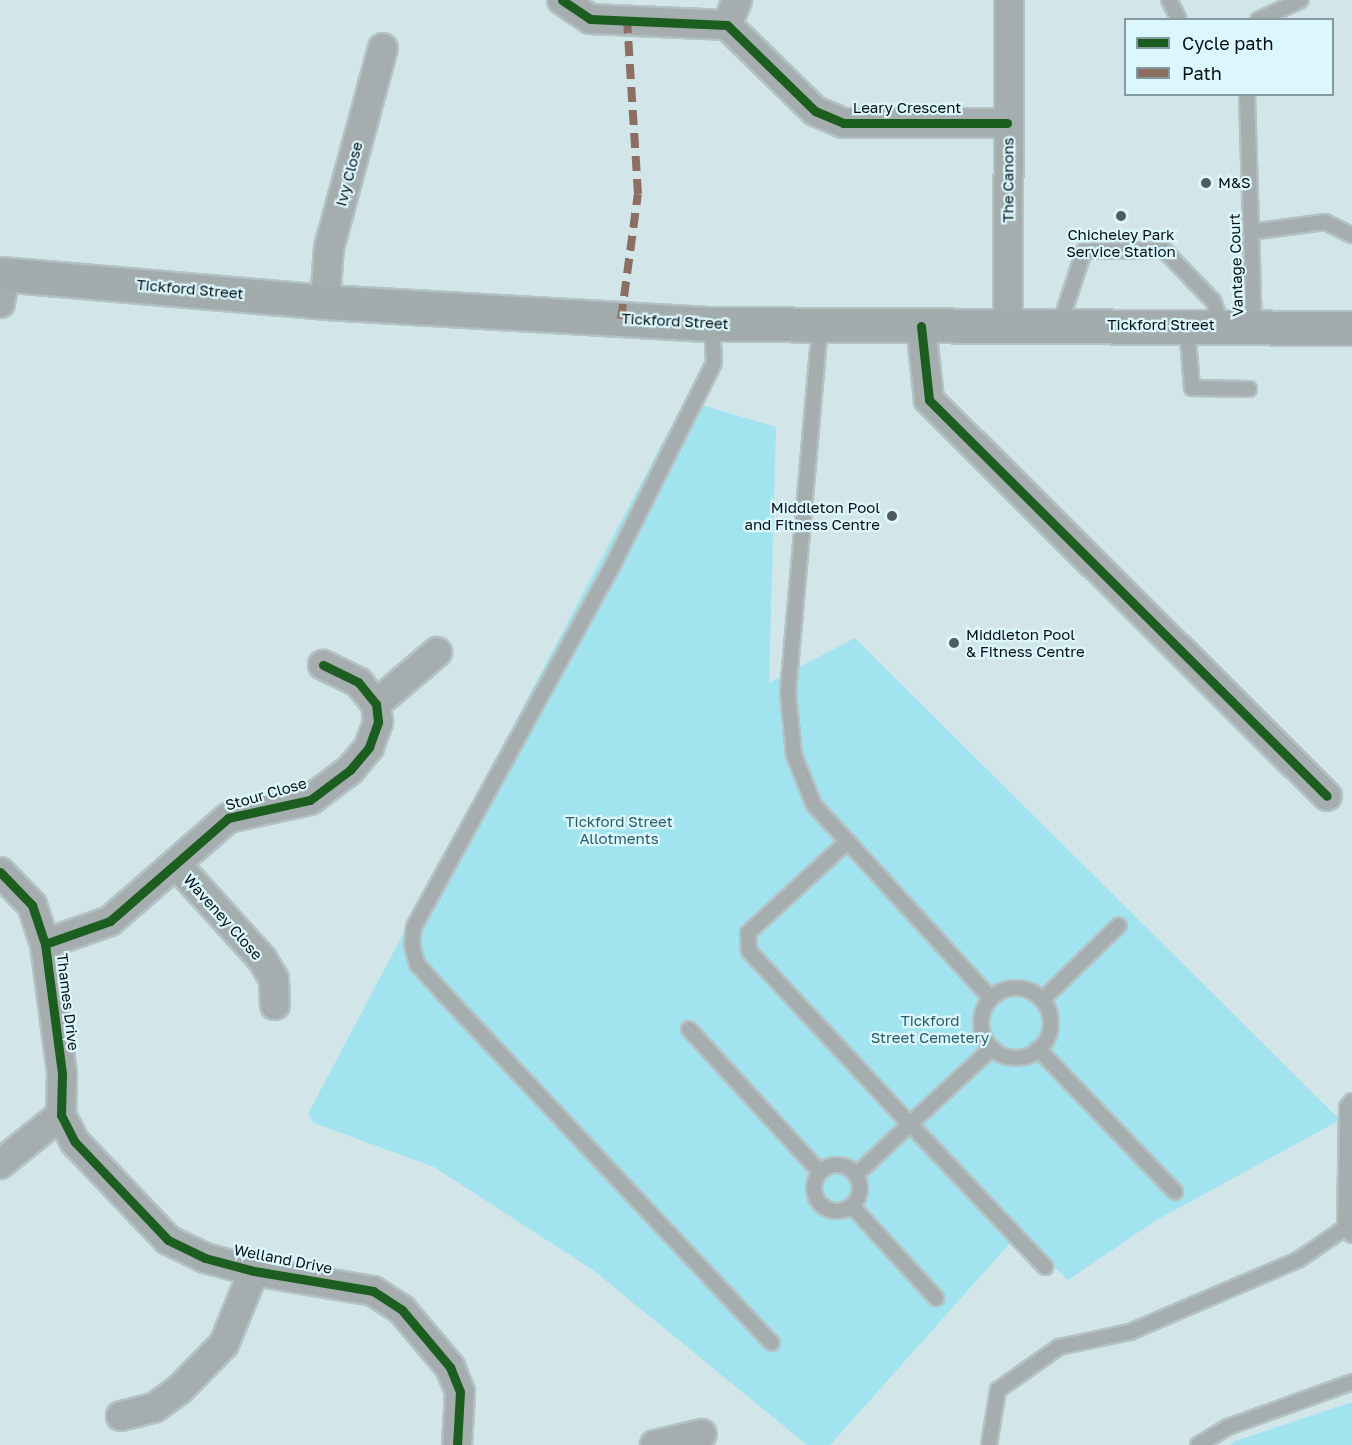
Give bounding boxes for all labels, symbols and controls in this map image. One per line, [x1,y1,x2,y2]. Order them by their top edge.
legend [1124,18,1334,96]
text: Cycle path [1182,32,1274,54]
text: Path [1182,62,1222,84]
street label: Leary Crescent [853,99,961,117]
street label: The Canons [999,137,1017,223]
street label: Ivy Close [332,140,366,208]
place label: M&S [1218,174,1251,192]
marker: M&S [1199,176,1213,190]
marker: Chicheley Park Service Station [1114,209,1128,223]
street label: Vantage Court [1225,213,1247,317]
place label: Chicheley Park Service Station [1066,225,1176,260]
street label: Tickford Street [136,275,244,303]
street label: Tickford Street [621,309,729,333]
street label: Tickford Street [1107,316,1215,334]
place label: Middleton Pool and Fitness Centre [744,498,880,533]
marker: Middleton Pool and Fitness Centre [885,509,899,523]
place label: Middleton Pool & Fitness Centre [966,625,1085,660]
marker: Middleton Pool & Fitness Centre [947,636,961,650]
street label: Stour Close [223,774,309,814]
park label: Tickford Street Allotments [565,812,673,847]
street label: Waveney Close [180,870,266,964]
street label: Thames Drive [53,952,83,1052]
park label: Tickford Street Cemetery [871,1011,989,1046]
street label: Welland Drive [232,1241,334,1277]

